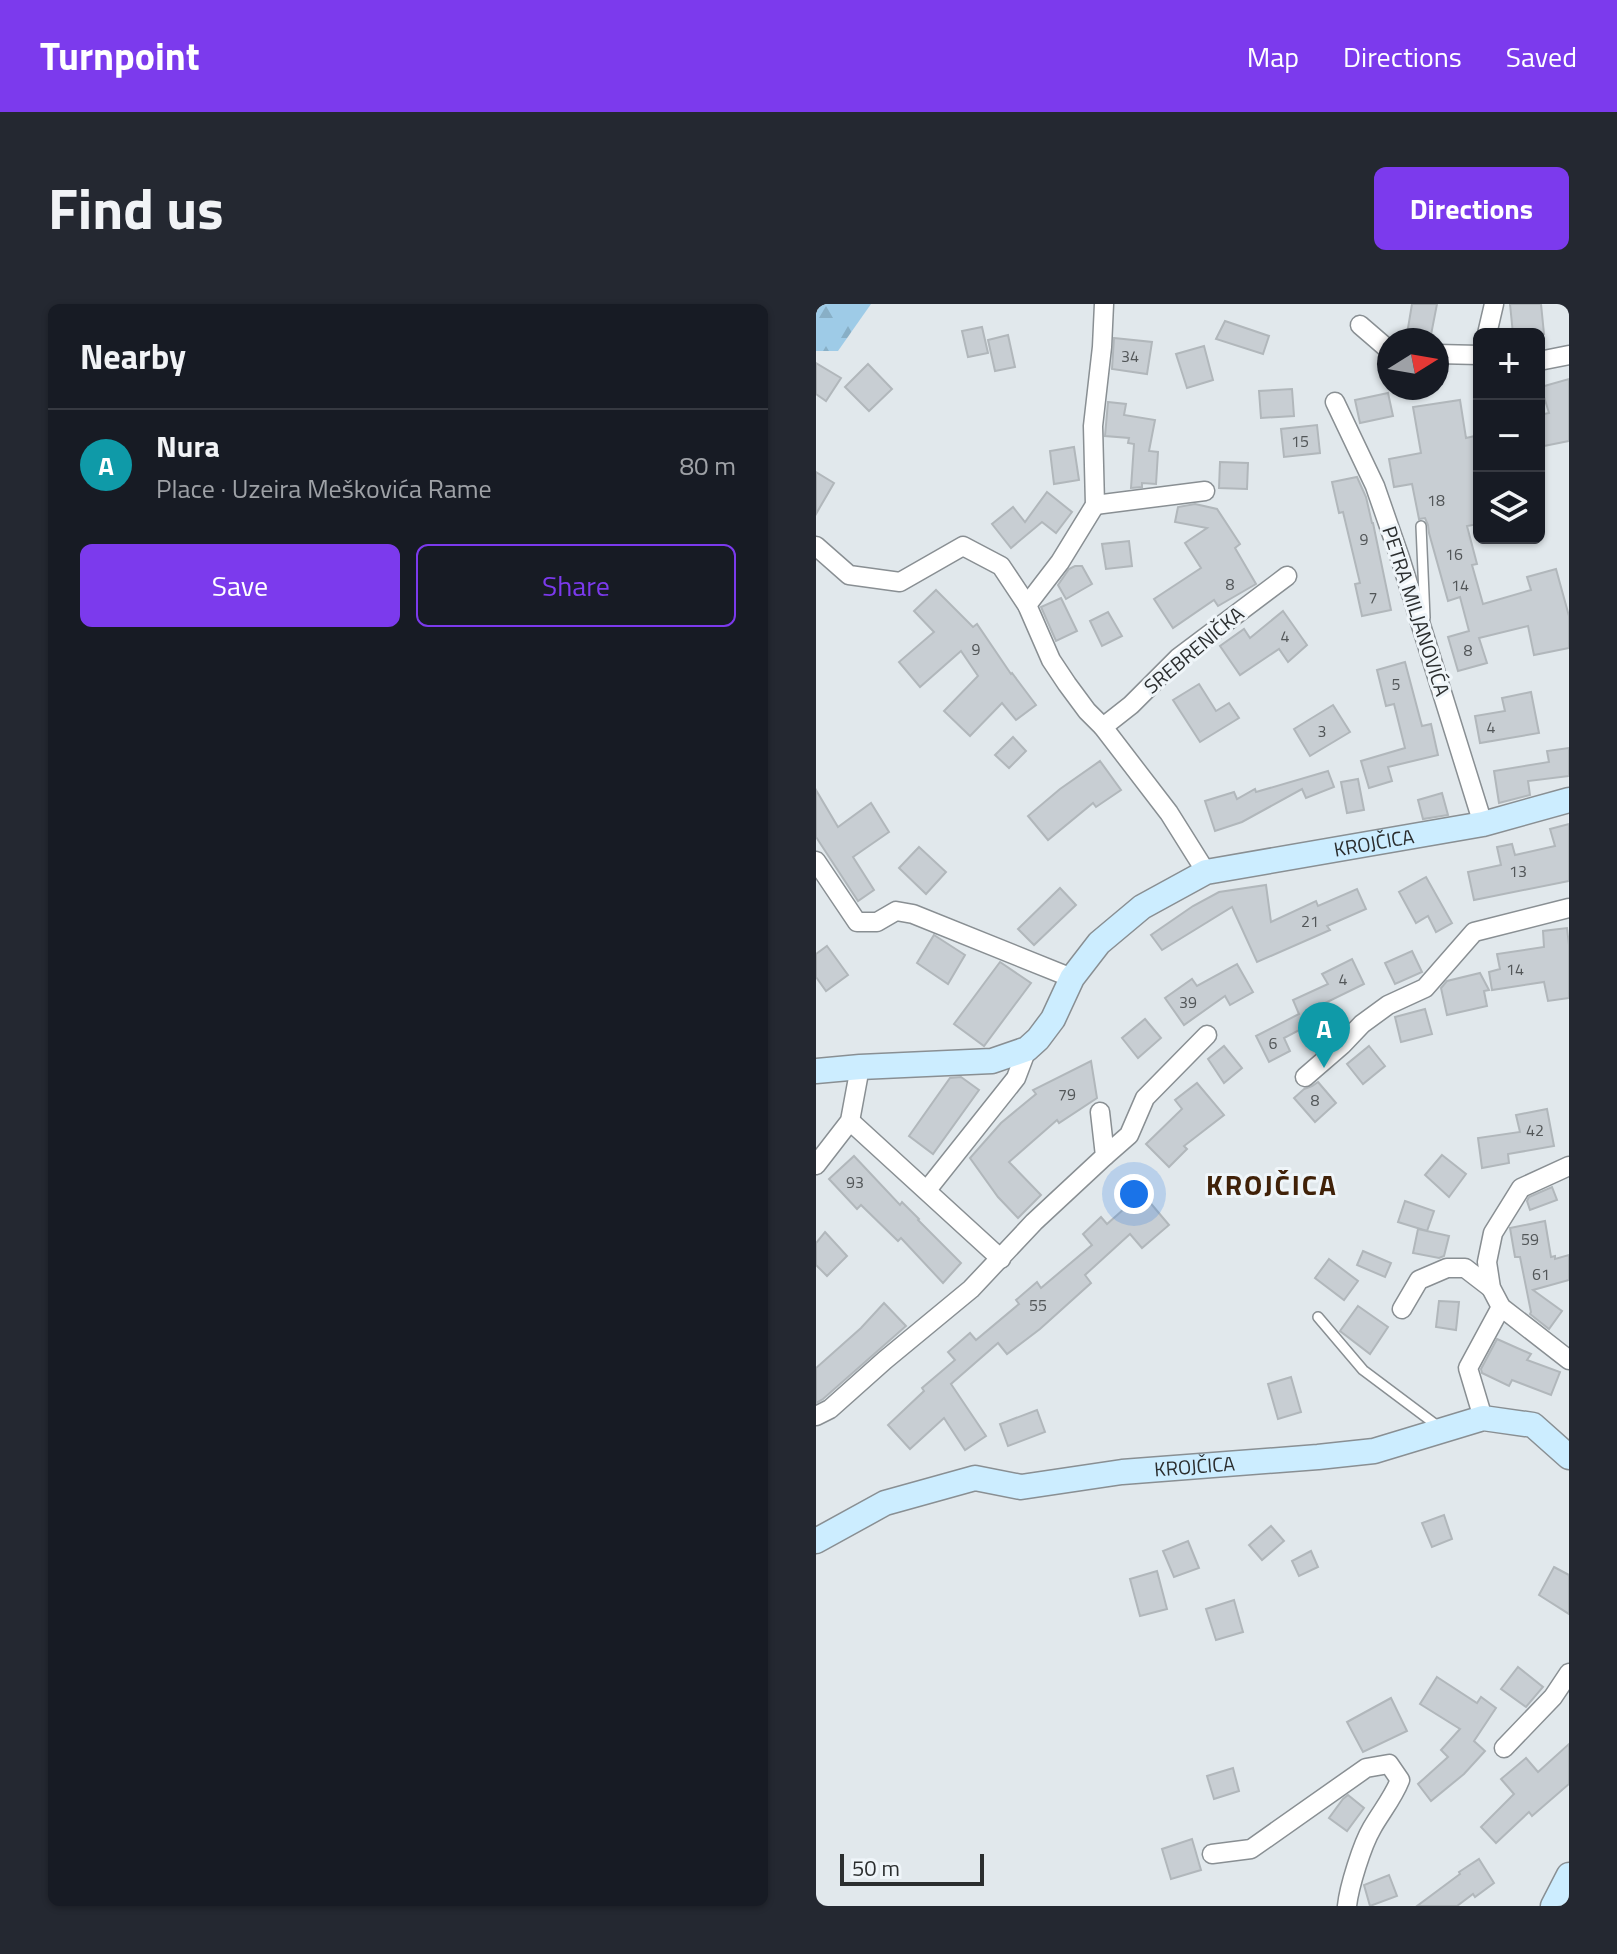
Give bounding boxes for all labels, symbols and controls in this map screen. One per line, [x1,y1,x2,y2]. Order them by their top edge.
text: Turnpoint [40,27,200,85]
text: Map [1247,35,1299,78]
text: Directions [1343,35,1462,78]
text: Saved [1506,35,1577,78]
text: Find us [48,166,224,251]
button: Directions [1374,167,1569,250]
north arrow [1377,328,1449,400]
map controls [1473,328,1545,544]
button: + [1473,328,1545,400]
text: Nearby [80,330,186,382]
house number: 34 [1121,344,1139,368]
button: − [1473,400,1545,472]
text: Nura [156,423,220,469]
house number: 15 [1291,429,1309,453]
text: A [98,446,114,485]
text: 80 m [679,446,736,485]
text: Place · Uzeira Meškovića Rame [156,469,492,508]
button: layers [1473,472,1545,544]
house number: 18 [1427,488,1445,512]
street label: PETRA MILJANOVIĆA [1374,522,1459,700]
house number: 9 [1360,527,1369,551]
house number: 16 [1445,542,1463,566]
button: Save [80,544,400,627]
button: Share [416,544,736,627]
house number: 8 [1226,572,1235,596]
house number: 14 [1451,573,1469,597]
house number: 7 [1369,585,1377,609]
street label: SREBRENIČKA [1137,598,1251,701]
house number: 4 [1281,624,1290,648]
house number: 9 [972,637,981,661]
house number: 8 [1464,638,1473,662]
house number: 5 [1392,672,1401,696]
house number: 4 [1487,715,1496,739]
house number: 3 [1318,719,1326,743]
street label: KROJČICA [1331,820,1416,865]
house number: 13 [1509,859,1527,883]
house number: 21 [1301,909,1319,933]
house number: 14 [1506,957,1524,981]
house number: 4 [1339,967,1348,991]
house number: 39 [1179,990,1197,1014]
pin: A [1298,1002,1350,1068]
house number: 6 [1269,1031,1278,1055]
house number: 79 [1058,1082,1076,1106]
house number: 8 [1311,1088,1320,1112]
house number: 42 [1526,1118,1544,1142]
district label: KROJČICA [1206,1163,1338,1206]
house number: 93 [846,1170,864,1194]
your location [1114,1174,1154,1214]
house number: 59 [1521,1227,1539,1251]
house number: 61 [1532,1262,1550,1286]
house number: 55 [1029,1293,1047,1317]
street label: KROJČICA [1153,1447,1236,1484]
scale bar [840,1850,984,1886]
text: 50 m [852,1851,900,1885]

